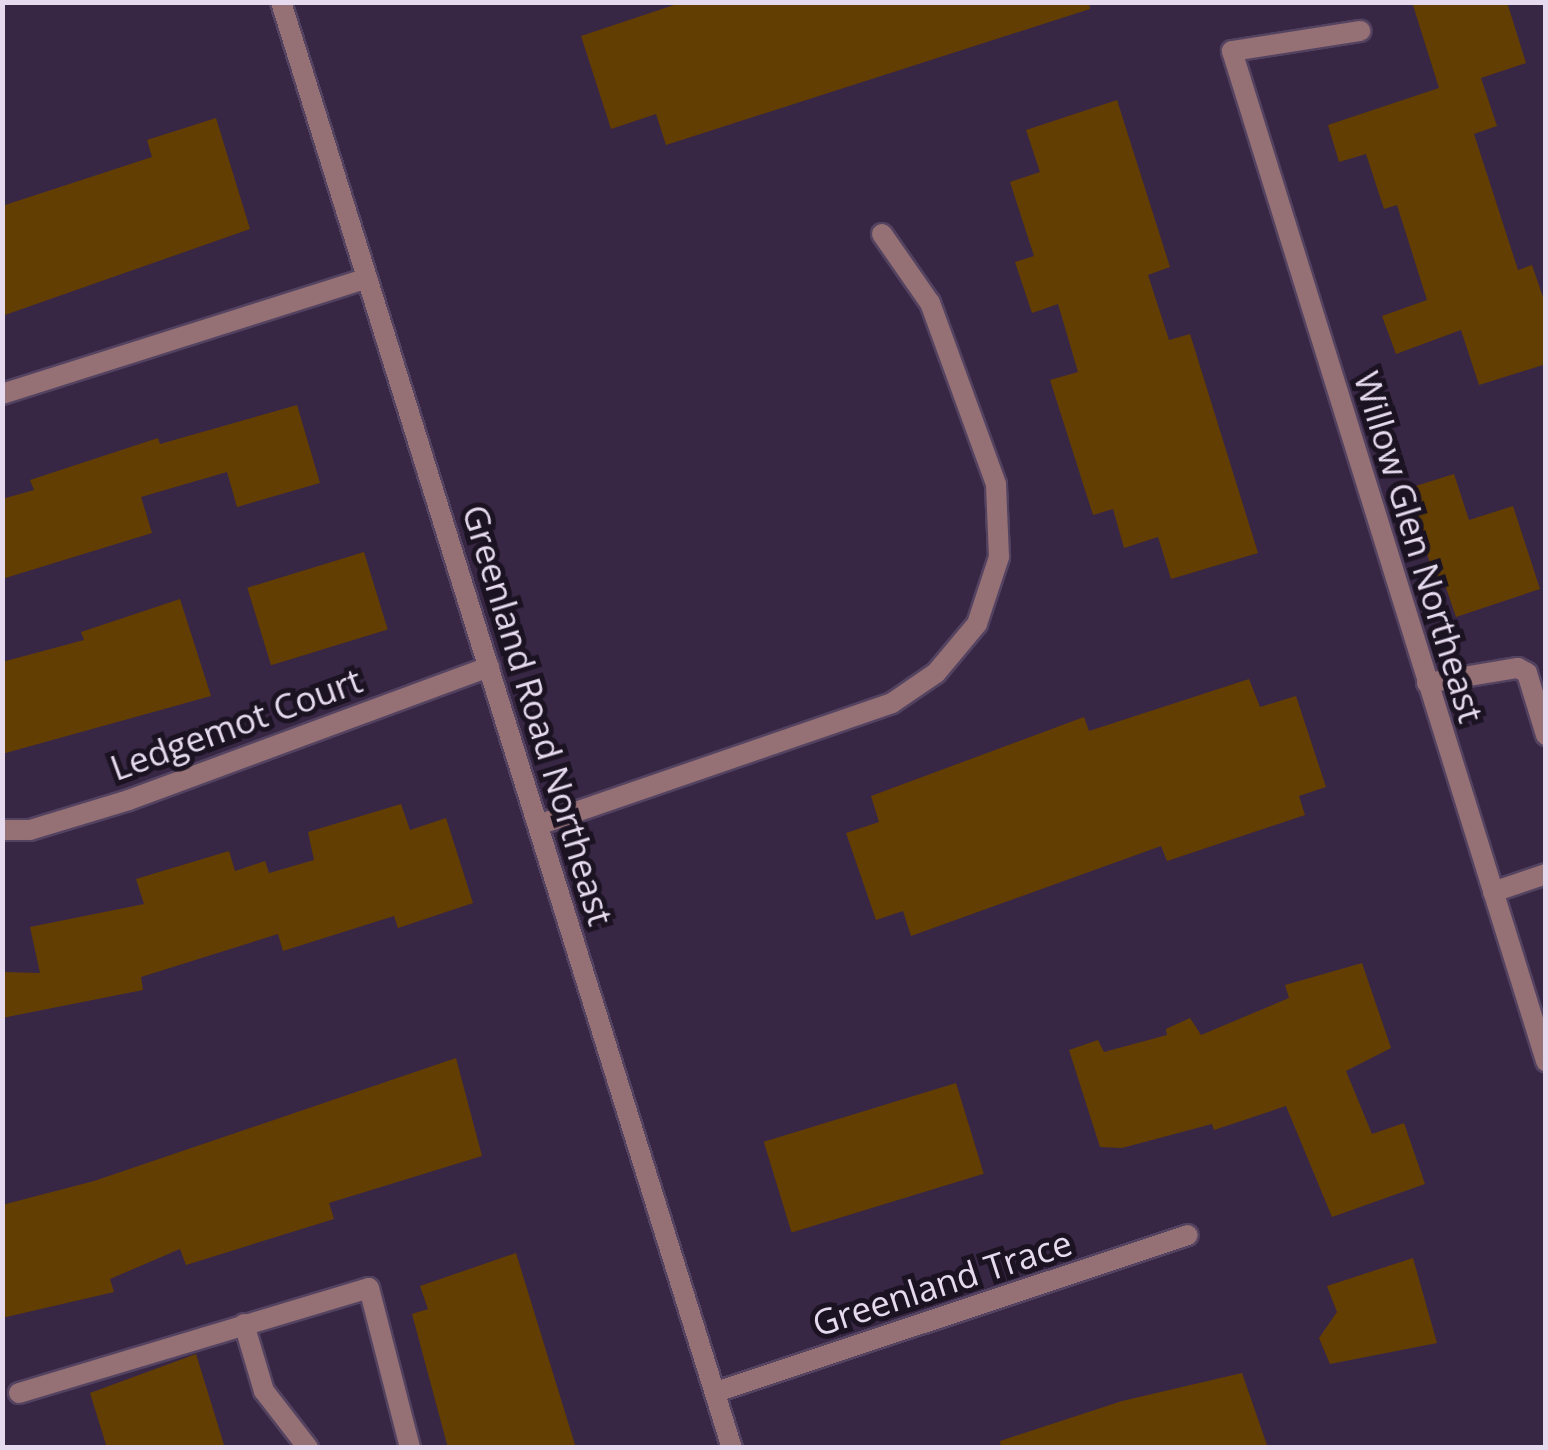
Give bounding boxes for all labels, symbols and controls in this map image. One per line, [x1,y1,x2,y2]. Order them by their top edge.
street label: Willow Glen Northeast [1346,367,1492,727]
street label: Greenland Road Northeast [454,500,622,930]
street label: Ledgemot Court [105,659,367,789]
street label: Greenland Trace [807,1221,1077,1345]

